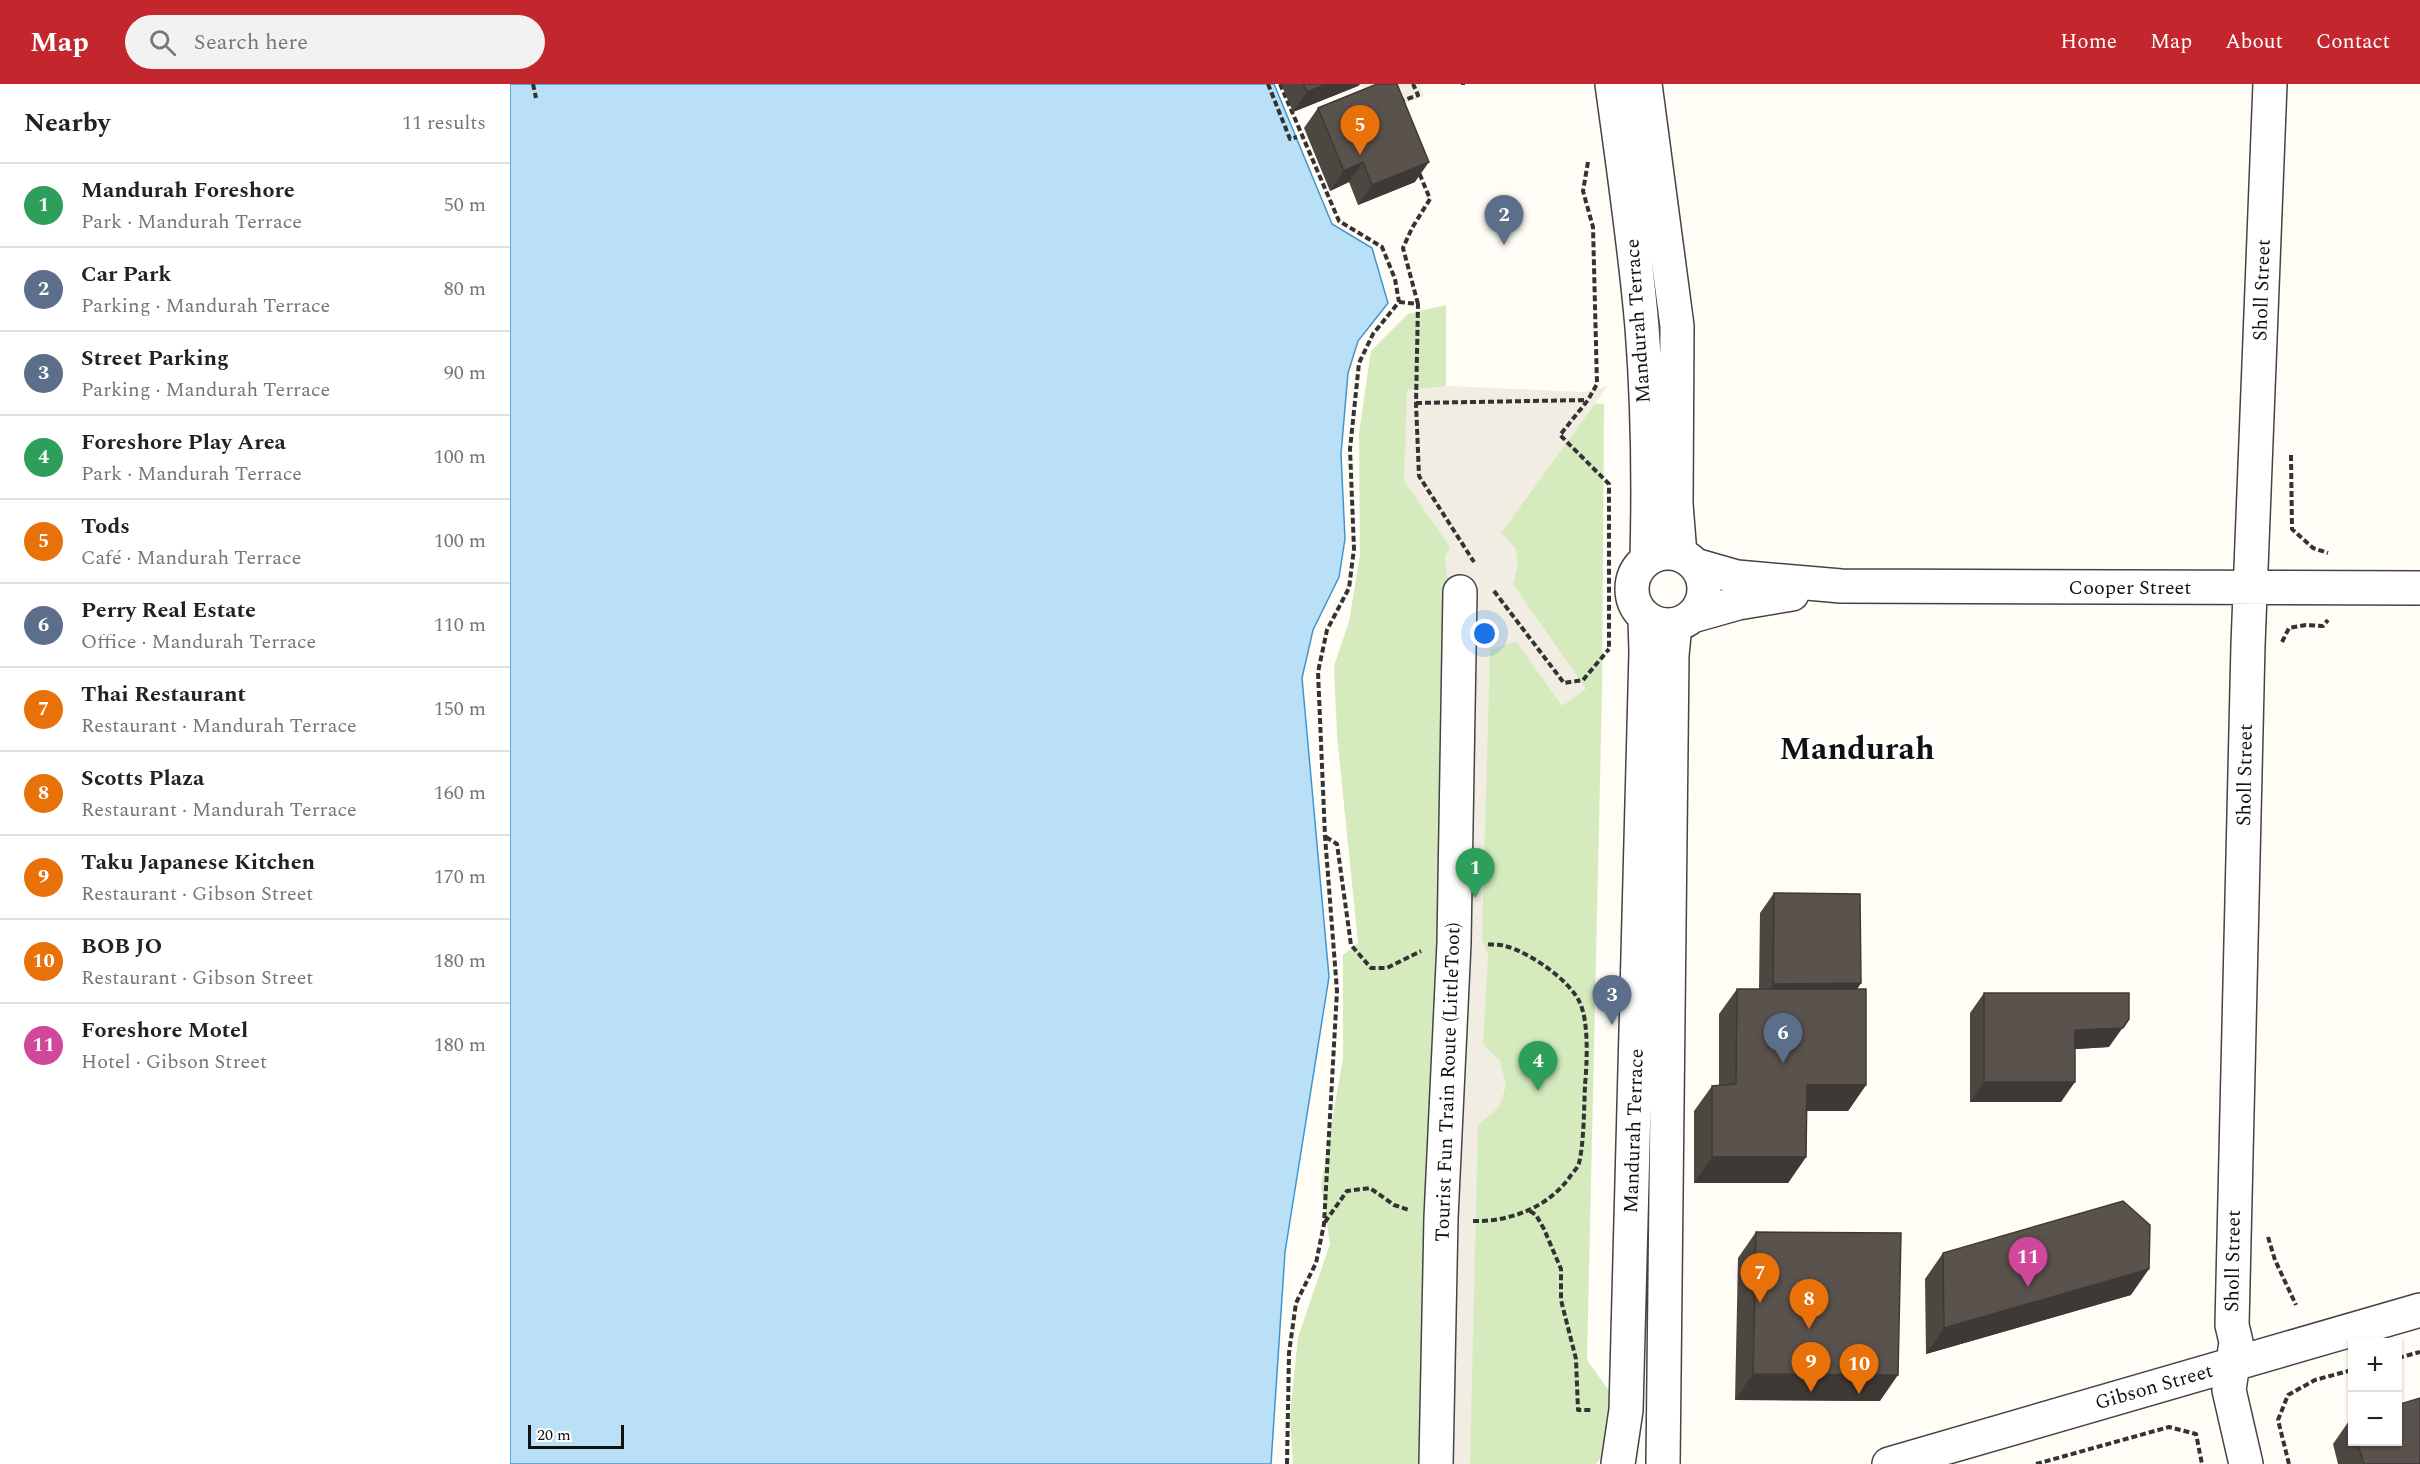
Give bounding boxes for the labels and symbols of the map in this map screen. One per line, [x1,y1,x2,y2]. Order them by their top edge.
pin: 5 [1340,106,1380,155]
pin: 2 [1484,196,1524,245]
street label: Mandurah Terrace [1617,238,1659,404]
street label: Sholl Street [2245,238,2279,342]
street label: Cooper Street [2069,573,2191,603]
your location [1470,619,1499,648]
street label: Sholl Street [2229,724,2261,826]
district label: Mandurah [1779,725,1935,774]
pin: 1 [1456,848,1494,898]
street label: Tourist Fun Train Route (LittleToot) [1427,922,1469,1242]
pin: 3 [1592,976,1632,1025]
pin: 6 [1764,1014,1802,1063]
pin: 4 [1518,1042,1558,1091]
street label: Mandurah Terrace [1616,1048,1652,1214]
street label: Sholl Street [2217,1210,2249,1312]
pin: 11 [2008,1238,2048,1287]
pin: 7 [1740,1254,1780,1303]
pin: 8 [1790,1280,1828,1329]
pin: 9 [1792,1342,1830,1392]
pin: 10 [1840,1344,1878,1394]
street label: Gibson Street [2092,1356,2216,1418]
scale bar [528,1422,624,1450]

